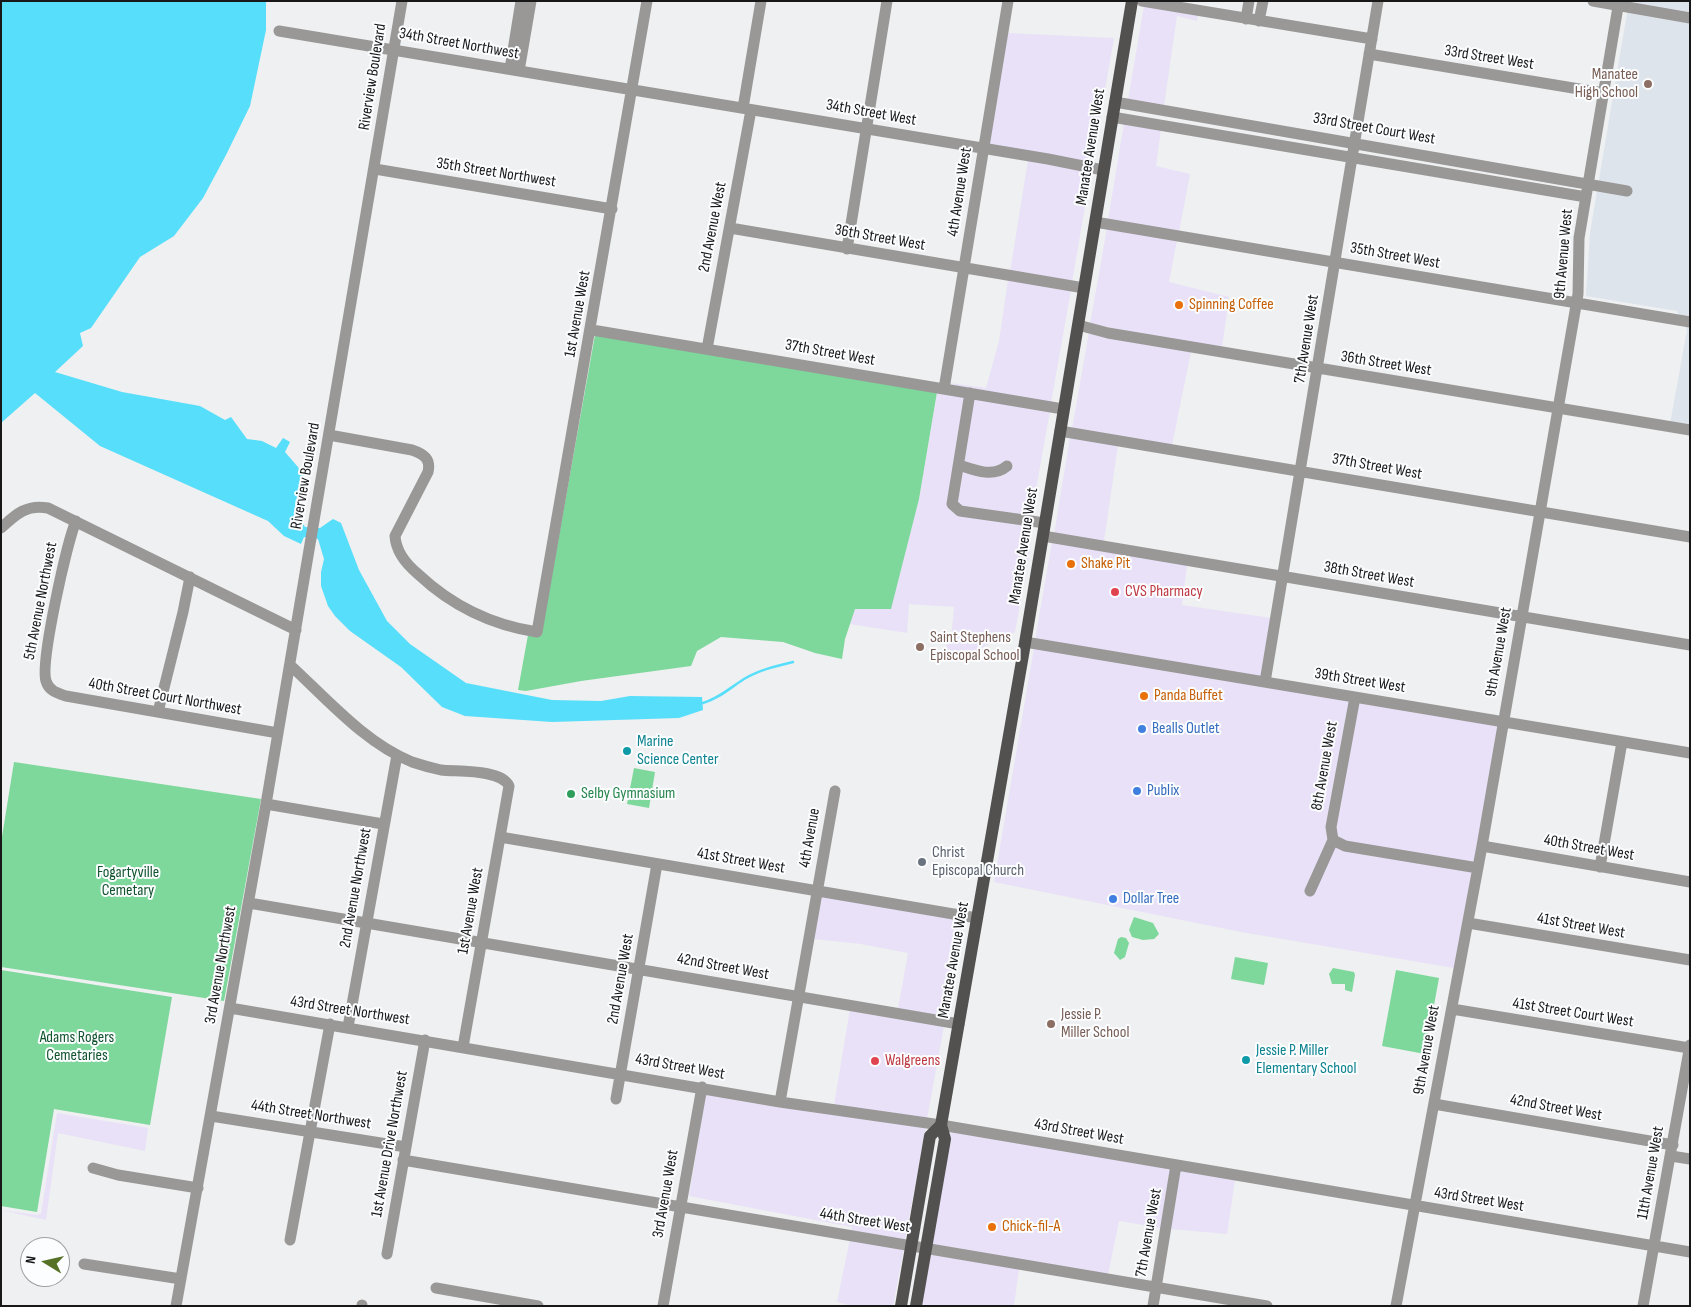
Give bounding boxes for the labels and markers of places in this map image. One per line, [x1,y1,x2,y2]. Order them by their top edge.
place label: Manatee High School [1575,65,1638,103]
marker: Manatee High School [1642,78,1654,90]
place label: Spinning Coffee [1189,295,1274,315]
marker: Spinning Coffee [1173,299,1185,311]
place label: Shake Pit [1081,554,1130,574]
marker: Shake Pit [1065,558,1077,570]
place label: CVS Pharmacy [1125,582,1203,602]
marker: CVS Pharmacy [1109,586,1121,598]
place label: Saint Stephens Episcopal School [930,628,1020,666]
marker: Saint Stephens Episcopal School [914,641,926,653]
place label: Panda Buffet [1154,686,1223,706]
marker: Panda Buffet [1138,690,1150,702]
place label: Bealls Outlet [1152,719,1220,739]
marker: Bealls Outlet [1136,723,1148,735]
place label: Marine Science Center [637,732,719,770]
marker: Marine Science Center [621,745,633,757]
place label: Publix [1147,781,1179,801]
place label: Selby Gymnasium [581,784,675,804]
marker: Publix [1131,785,1143,797]
marker: Selby Gymnasium [565,788,577,800]
place label: Christ Episcopal Church [932,843,1024,881]
marker: Christ Episcopal Church [916,856,928,868]
place label: Dollar Tree [1123,889,1179,909]
marker: Dollar Tree [1107,893,1119,905]
place label: Jessie P. Miller School [1061,1005,1129,1043]
marker: Jessie P. Miller School [1045,1018,1057,1030]
place label: Jessie P. Miller Elementary School [1256,1041,1356,1079]
place label: Walgreens [885,1051,940,1071]
marker: Jessie P. Miller Elementary School [1240,1054,1252,1066]
marker: Walgreens [869,1055,881,1067]
place label: Chick-fil-A [1002,1217,1060,1237]
marker: Chick-fil-A [986,1221,998,1233]

